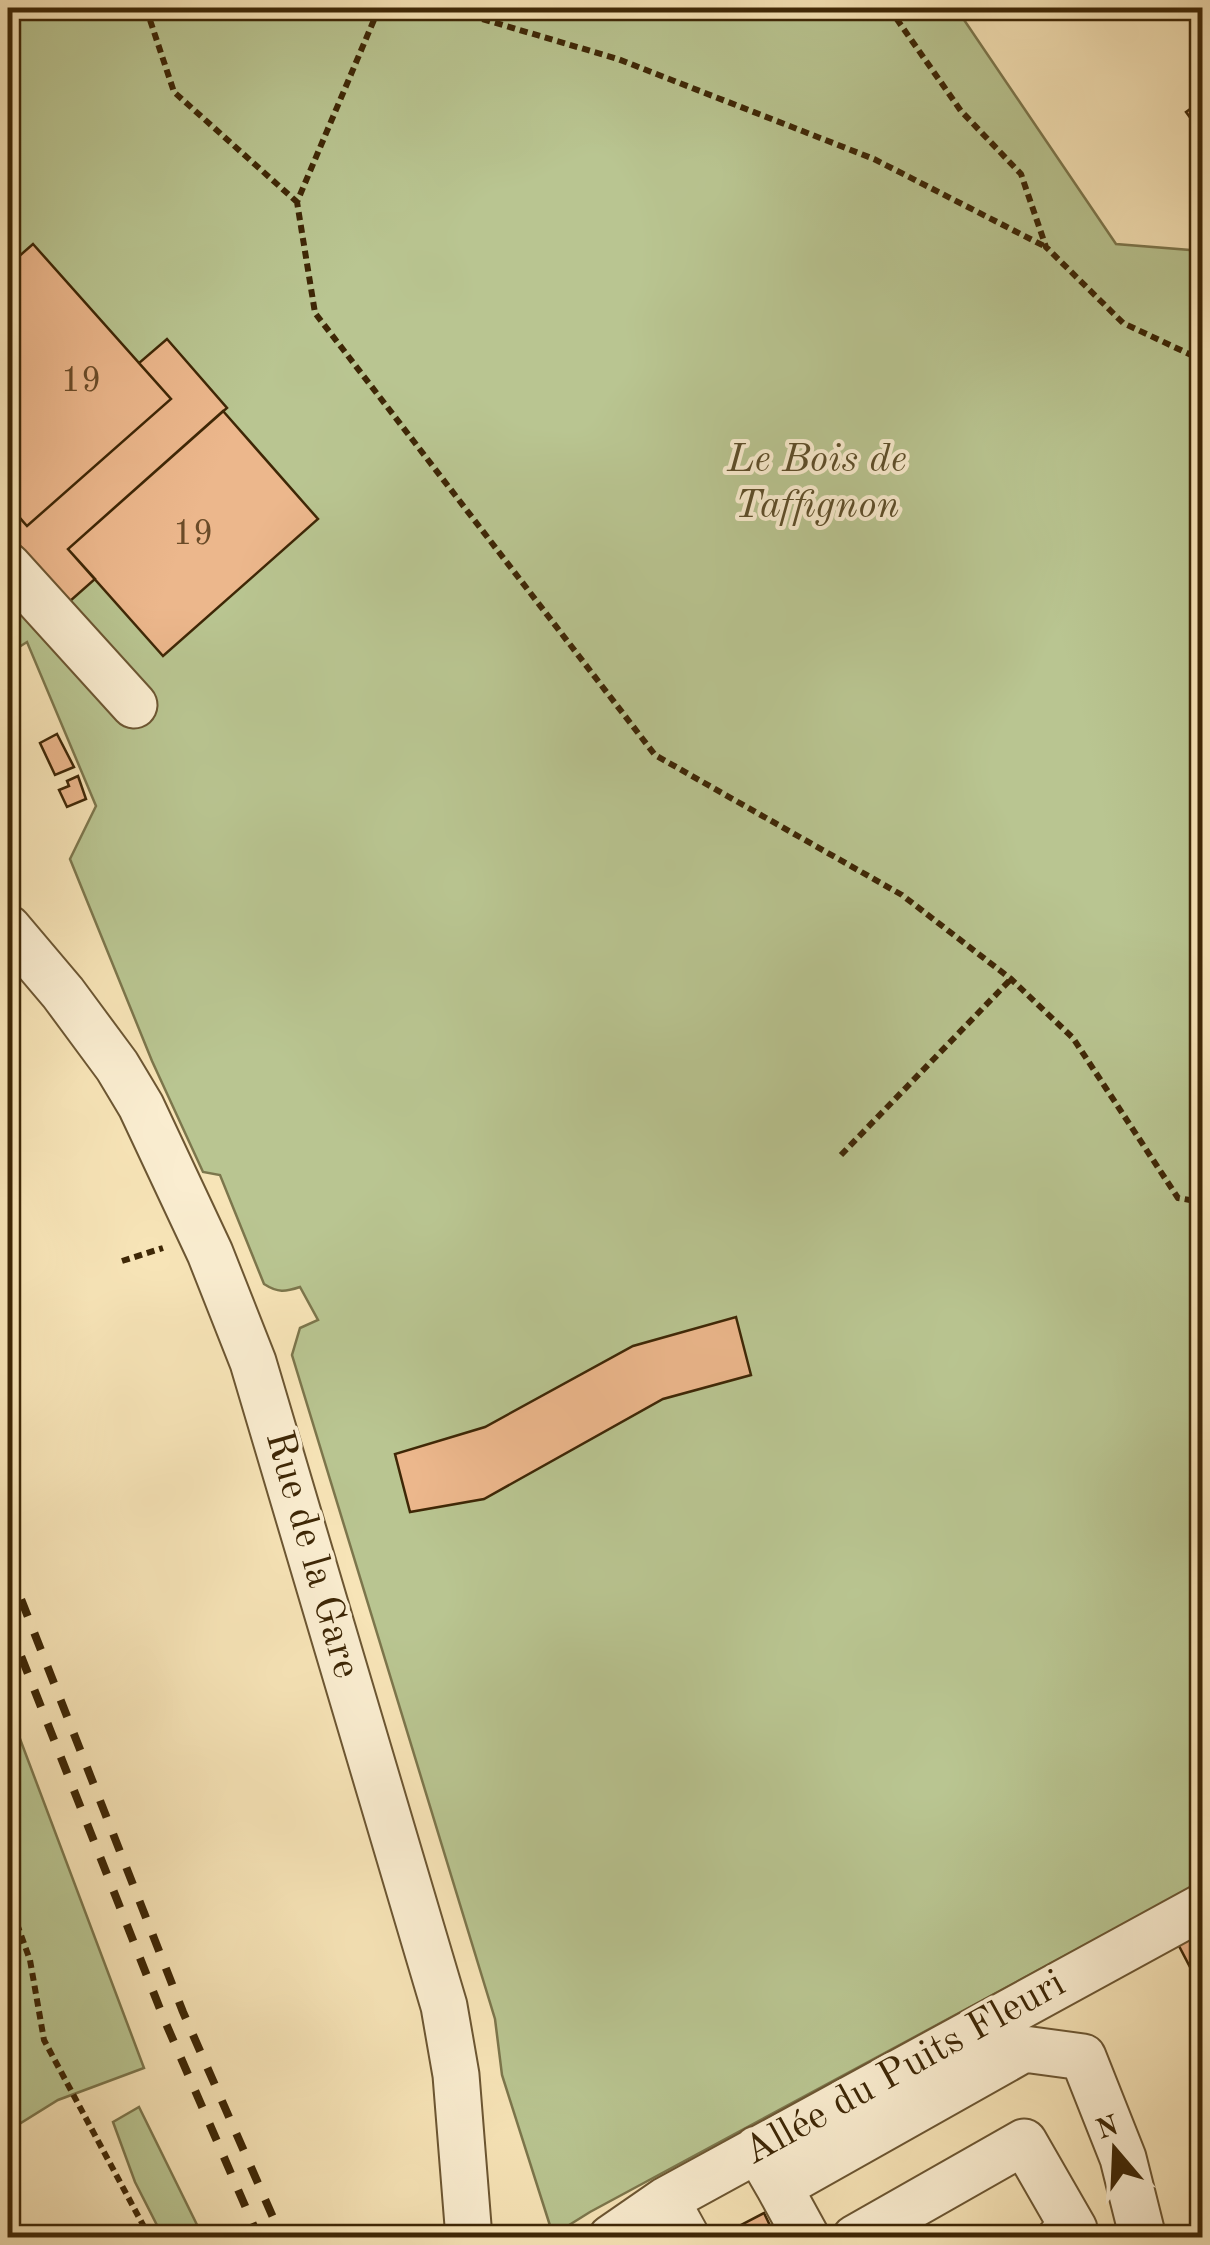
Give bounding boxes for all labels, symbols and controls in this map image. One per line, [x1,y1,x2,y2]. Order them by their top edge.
house number: 19 [61,364,101,399]
park label: Le Bois de Taffignon [726,441,907,527]
house number: 19 [173,517,213,552]
street label: Rue de la Gare [257,1427,365,1683]
street label: Allée du Puits Fleuri [738,1964,1072,2174]
north arrow [1065,2100,1165,2200]
text: N [1093,2112,1123,2146]

